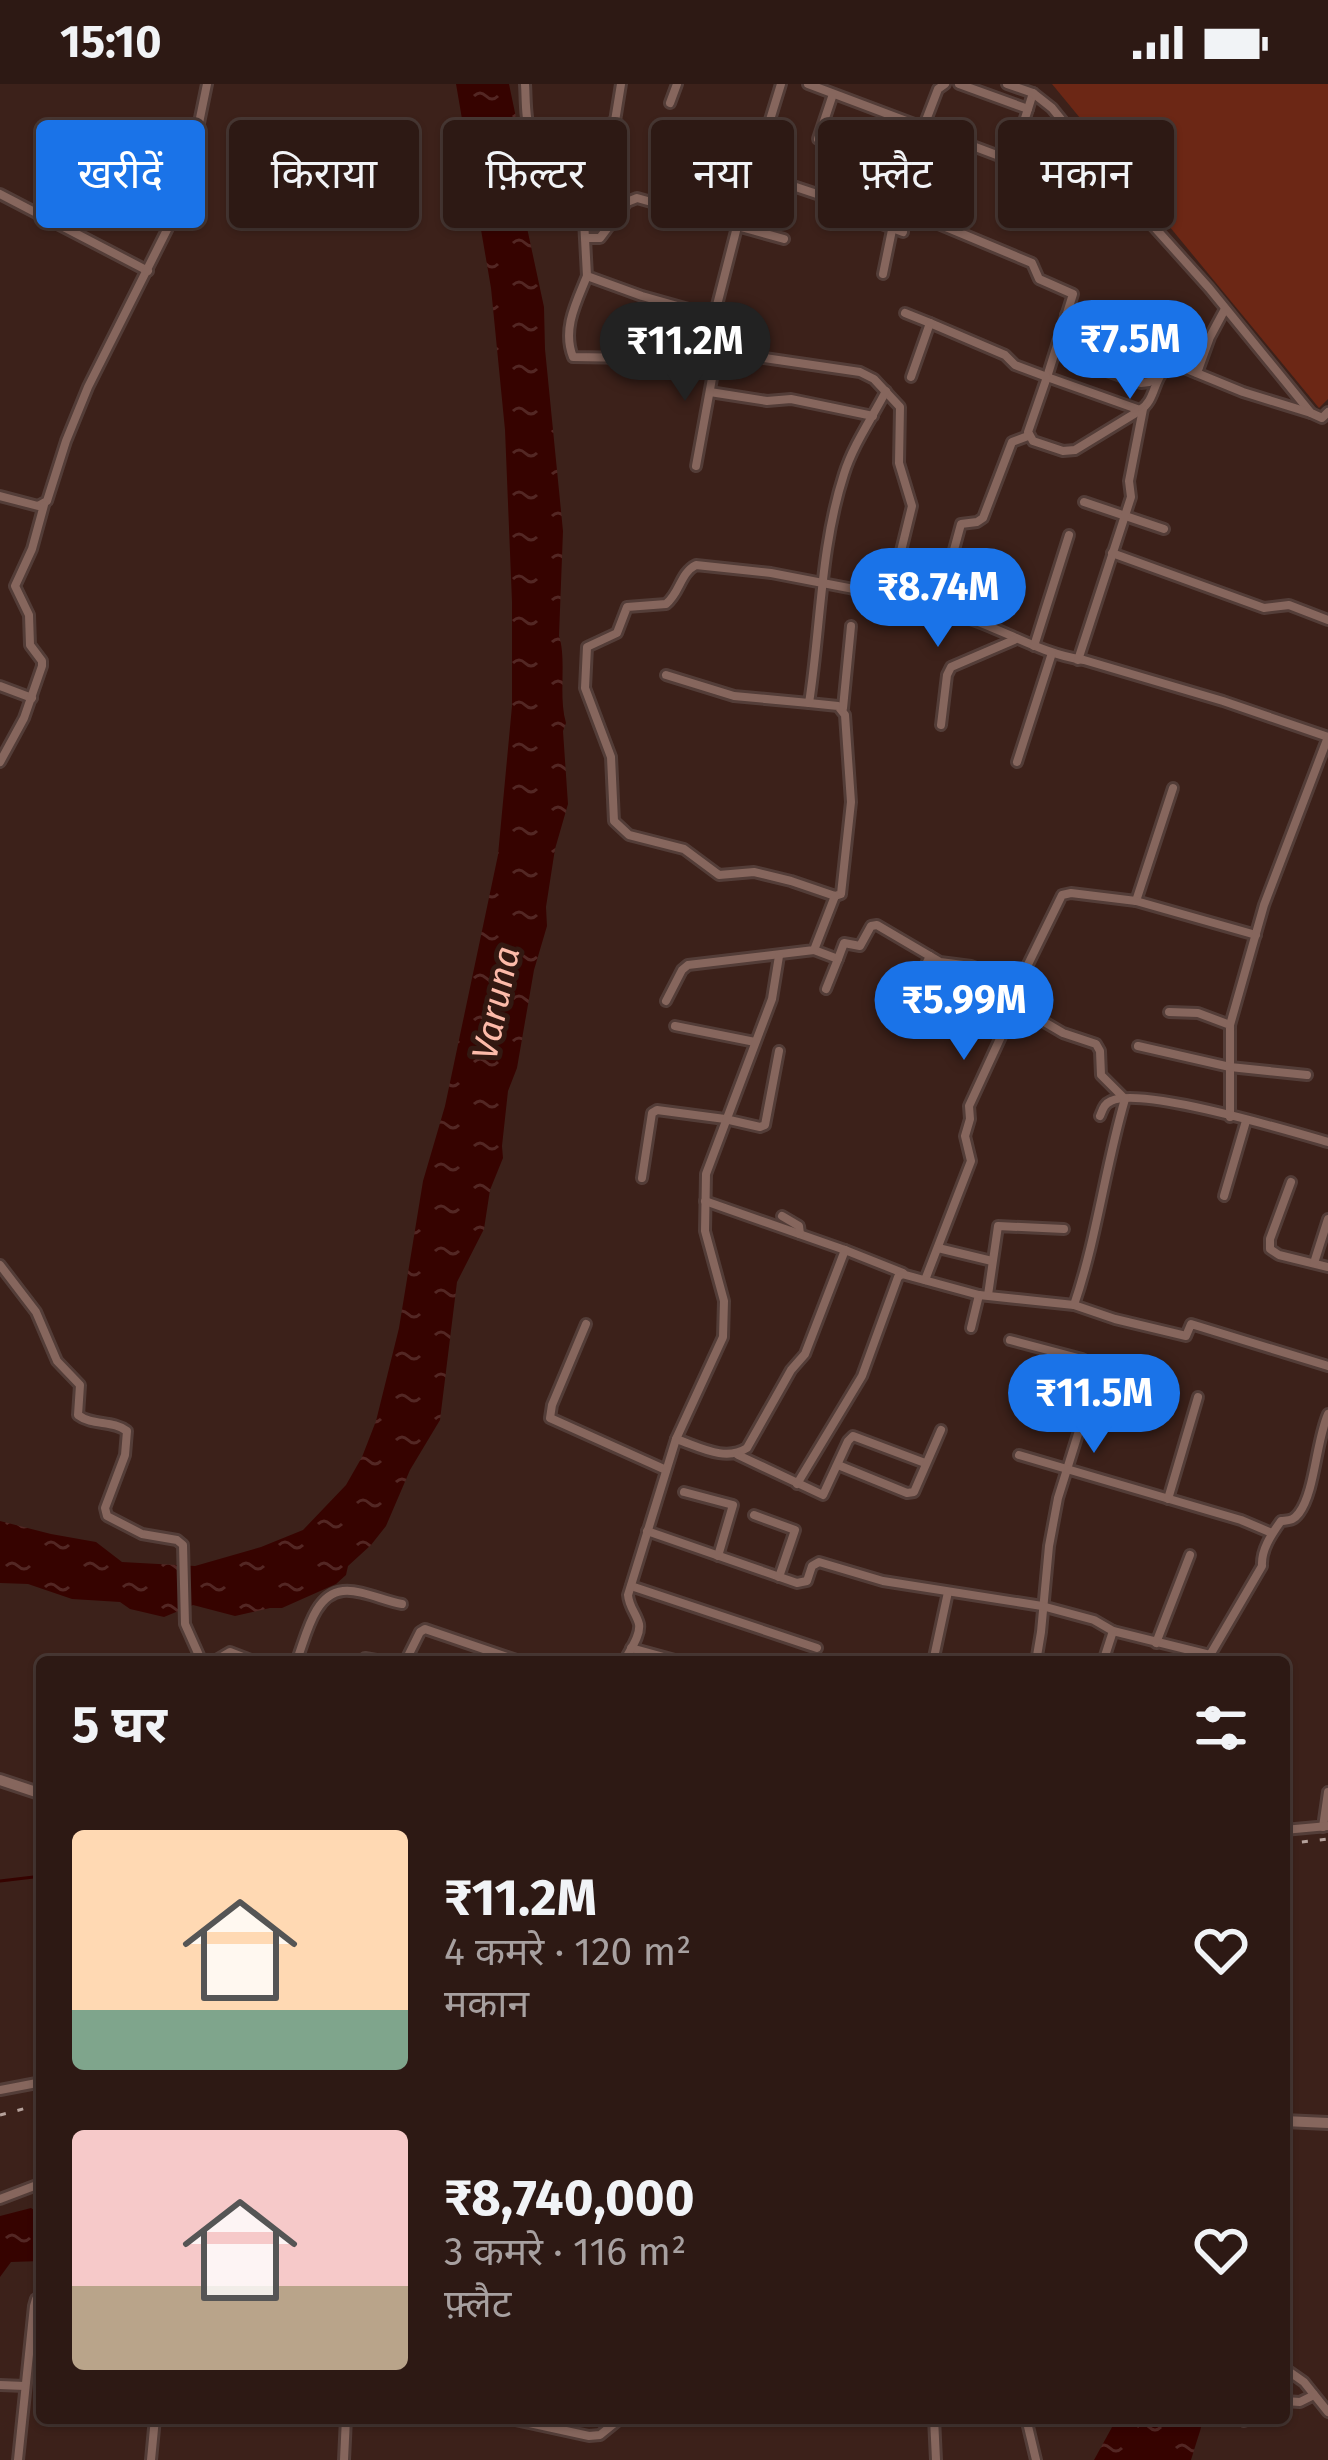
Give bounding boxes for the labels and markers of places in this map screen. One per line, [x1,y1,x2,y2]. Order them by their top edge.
pin: ₹7.5M [1046,300,1214,402]
pin: ₹11.2M [587,302,783,404]
pin: ₹8.74M [840,548,1036,650]
pin: ₹5.99M [866,961,1062,1063]
pin: ₹11.5M [996,1354,1192,1456]

